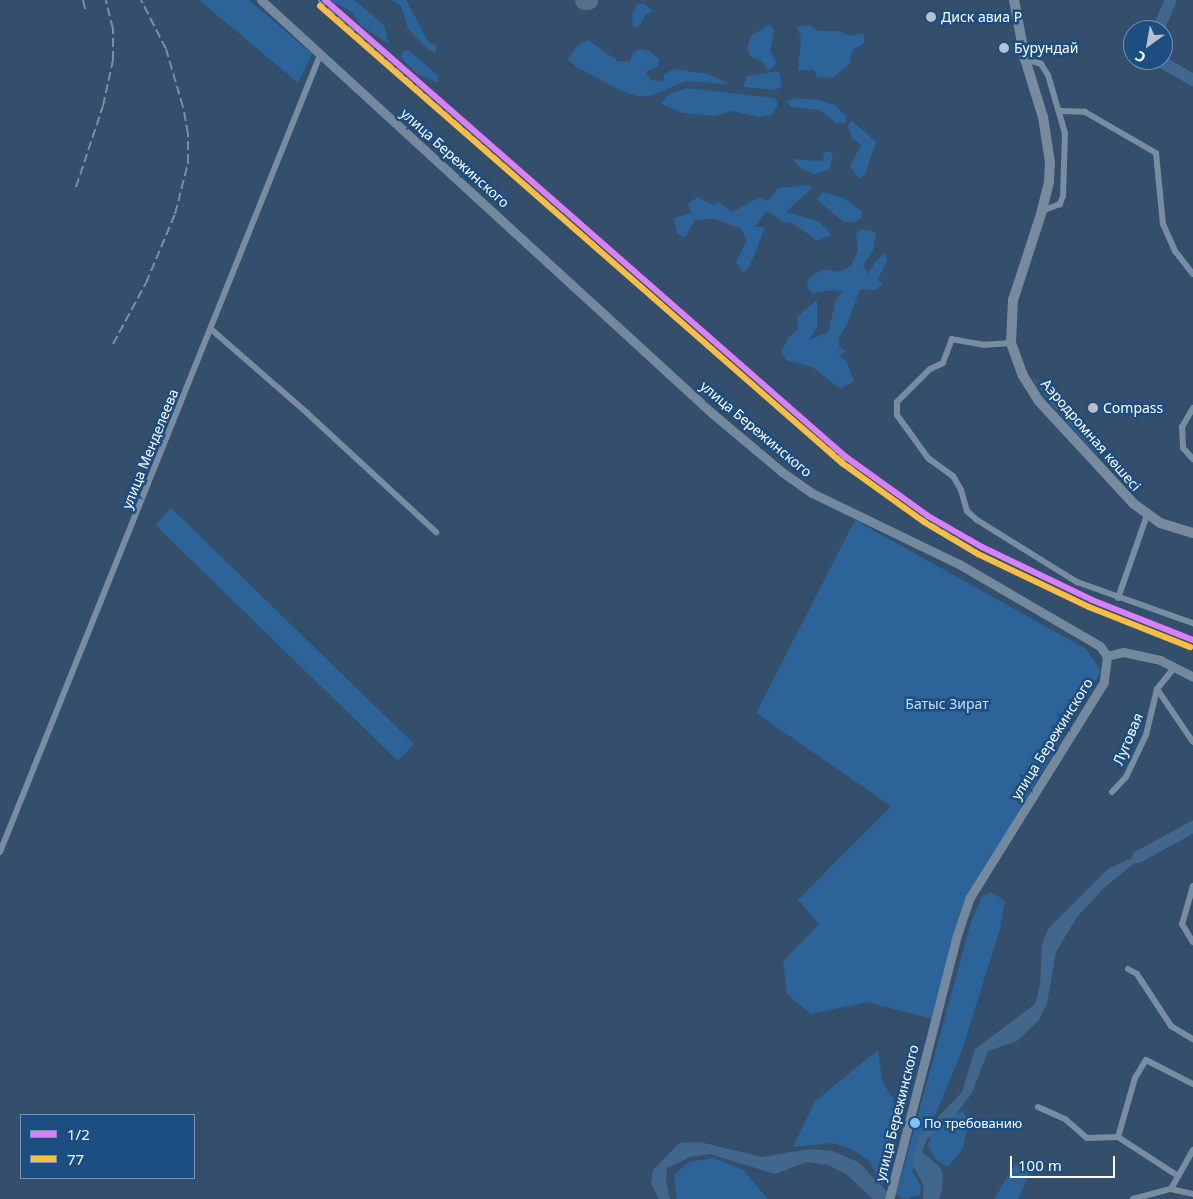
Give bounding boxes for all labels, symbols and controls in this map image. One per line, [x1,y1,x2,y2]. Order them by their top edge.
place label: Диск авиа Р [941,9,1022,25]
marker: Диск авиа Р [925,11,937,23]
north arrow [1123,20,1173,70]
place label: Бурундай [1014,40,1078,56]
marker: Бурундай [998,42,1010,54]
text: С [1131,47,1149,68]
street label: улица Бережинского [397,105,513,211]
street label: Аэродромная көшесі [1038,375,1144,495]
street label: улица Бережинского [697,378,815,480]
street label: улица Менделеева [118,387,182,511]
place label: Compass [1103,400,1163,416]
marker: Compass [1087,402,1099,414]
street label: улица Бережинского [1008,675,1096,803]
park label: Батыс Зират [905,696,989,712]
street label: Луговая [1110,710,1146,768]
street label: улица Бережинского [872,1043,922,1183]
legend [20,1114,195,1179]
place label: По требованию [924,1115,1022,1131]
marker: По требованию [910,1118,920,1128]
text: 1/2 [67,1124,90,1144]
scale bar [1013,1146,1118,1178]
text: 77 [67,1149,84,1169]
text: 100 m [1018,1155,1062,1175]

